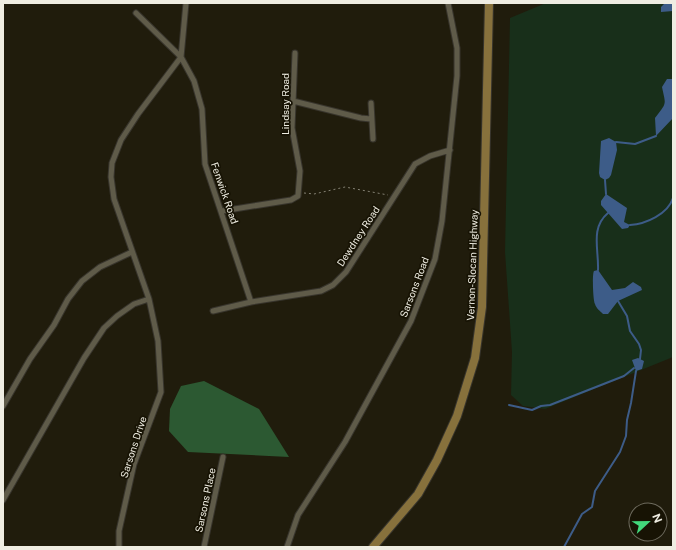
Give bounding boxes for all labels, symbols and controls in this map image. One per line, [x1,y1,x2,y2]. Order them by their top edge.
street label: Lindsay Road [279,73,291,135]
street label: Fenwick Road [209,161,241,225]
street label: Dewdney Road [334,204,382,268]
street label: Vernon-Slocan Highway [464,209,480,321]
street label: Sarsons Road [397,255,431,319]
street label: Sarsons Drive [117,414,149,479]
street label: Sarsons Place [192,466,218,533]
north arrow [628,502,668,542]
text: N [650,512,664,524]

